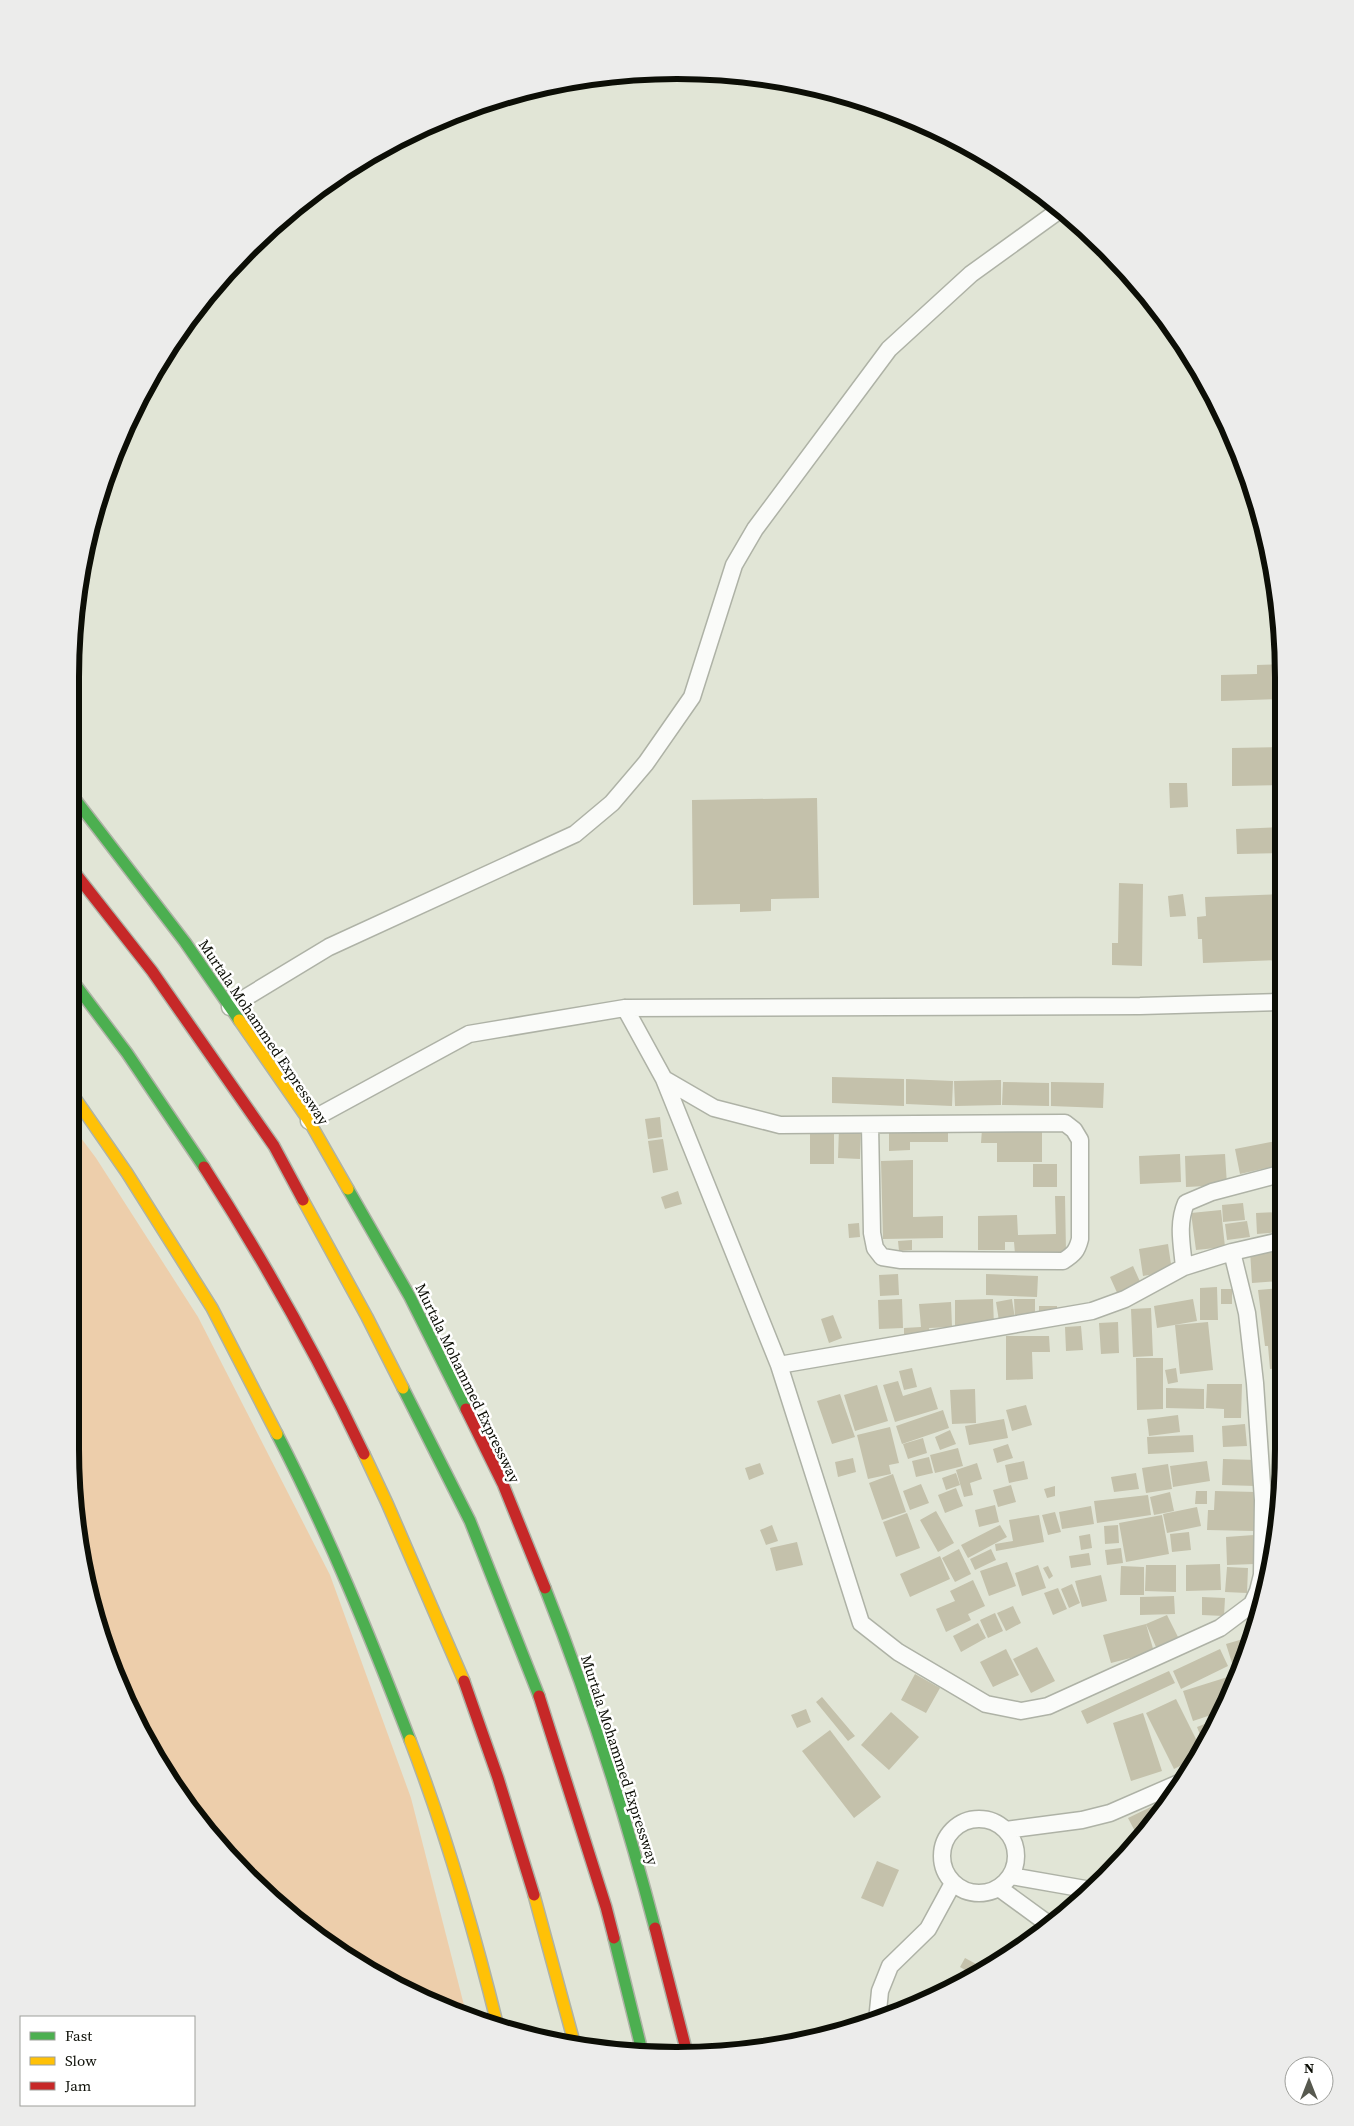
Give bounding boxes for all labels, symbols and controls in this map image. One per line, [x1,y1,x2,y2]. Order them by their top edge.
street label: Murtala Mohammed Expressway [194,935,334,1129]
street label: Murtala Mohammed Expressway [410,1280,526,1487]
street label: Murtala Mohammed Expressway [576,1652,664,1868]
legend [20,2016,195,2106]
text: Fast [65,2025,92,2046]
text: Slow [65,2050,97,2071]
north arrow [1284,2056,1334,2106]
text: N [1304,2058,1314,2078]
text: Jam [64,2075,92,2096]

